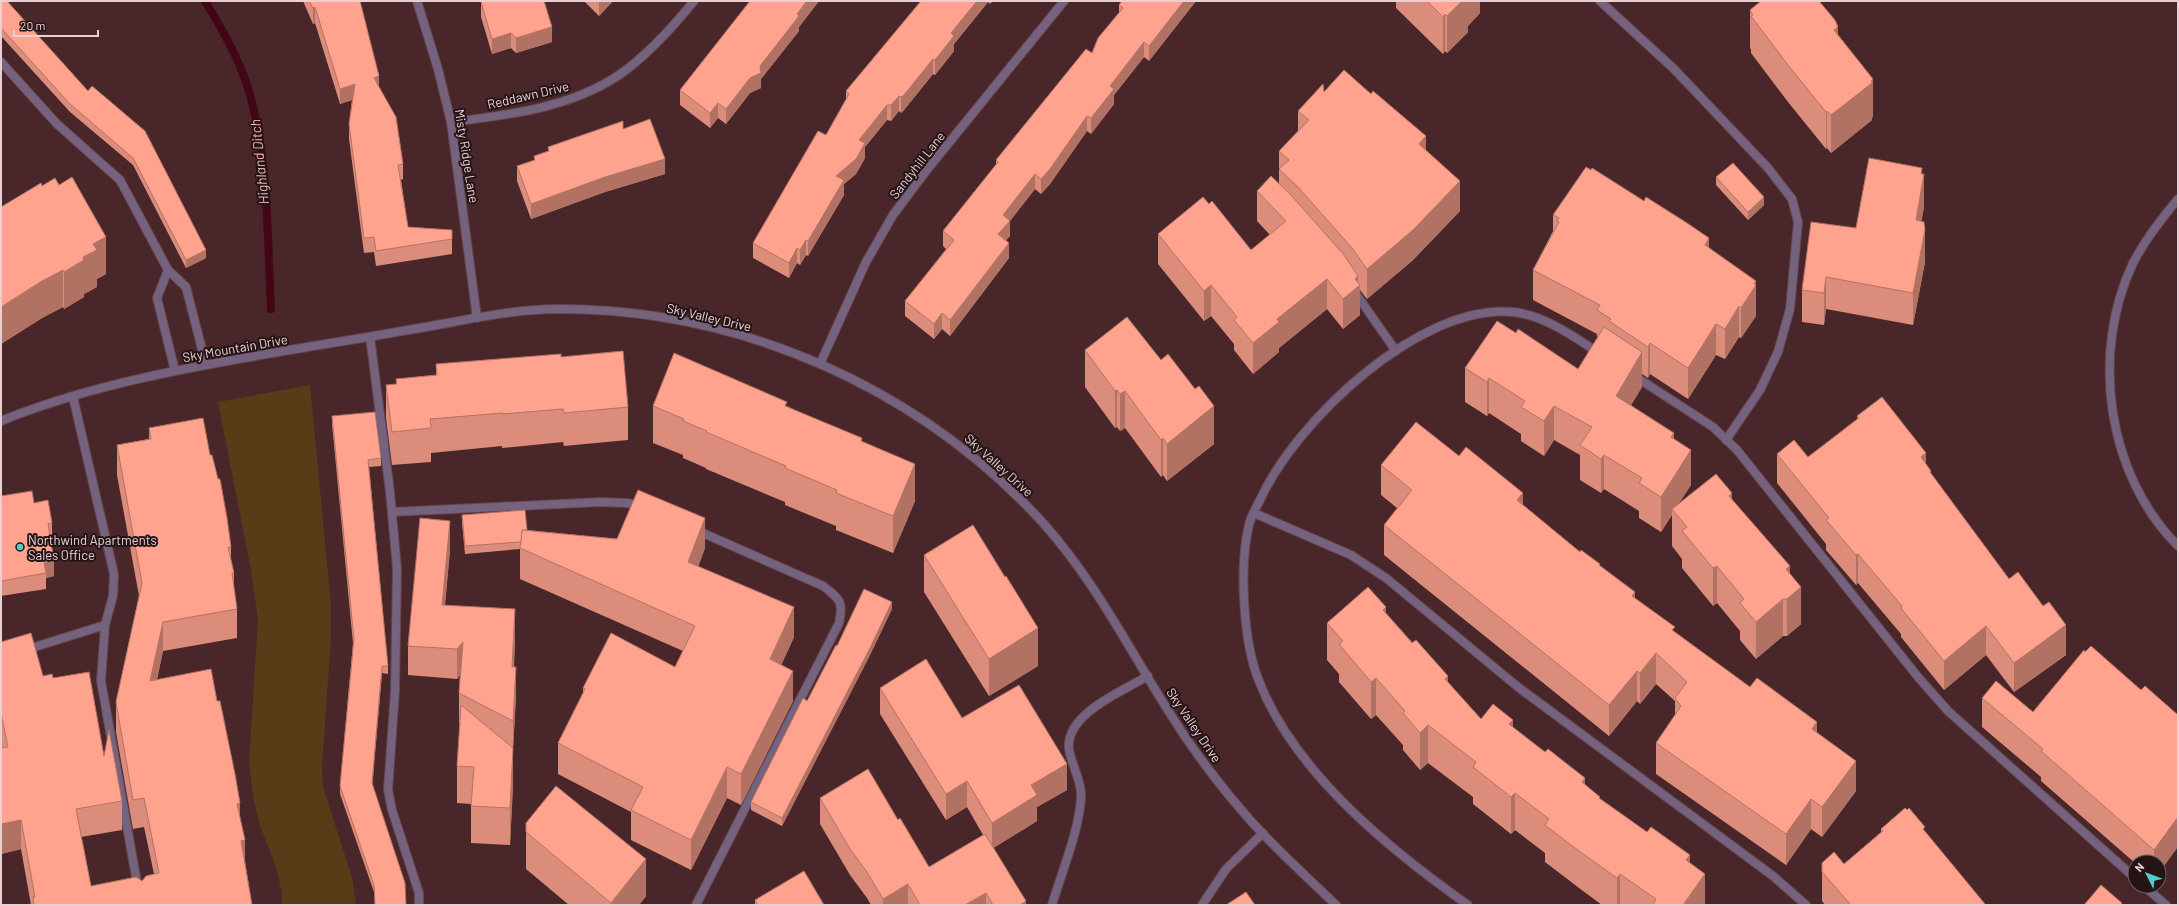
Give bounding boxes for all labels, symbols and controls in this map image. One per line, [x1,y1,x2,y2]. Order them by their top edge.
scale bar [14,12,98,38]
text: 20 m [20,18,46,32]
street label: Reddawn Drive [485,78,571,112]
street label: Misty Ridge Lane [452,108,482,204]
water label: Highland Ditch [246,118,272,206]
street label: Sandyhill Lane [886,128,948,202]
street label: Sky Valley Drive [665,299,753,335]
street label: Sky Mountain Drive [181,331,289,365]
street label: Sky Valley Drive [961,430,1037,500]
place label: Northwind Apartments Sales Office [28,532,157,563]
marker: Northwind Apartments Sales Office [15,542,25,552]
street label: Sky Valley Drive [1163,685,1225,765]
north arrow [2127,854,2167,894]
text: N [2132,860,2146,874]

